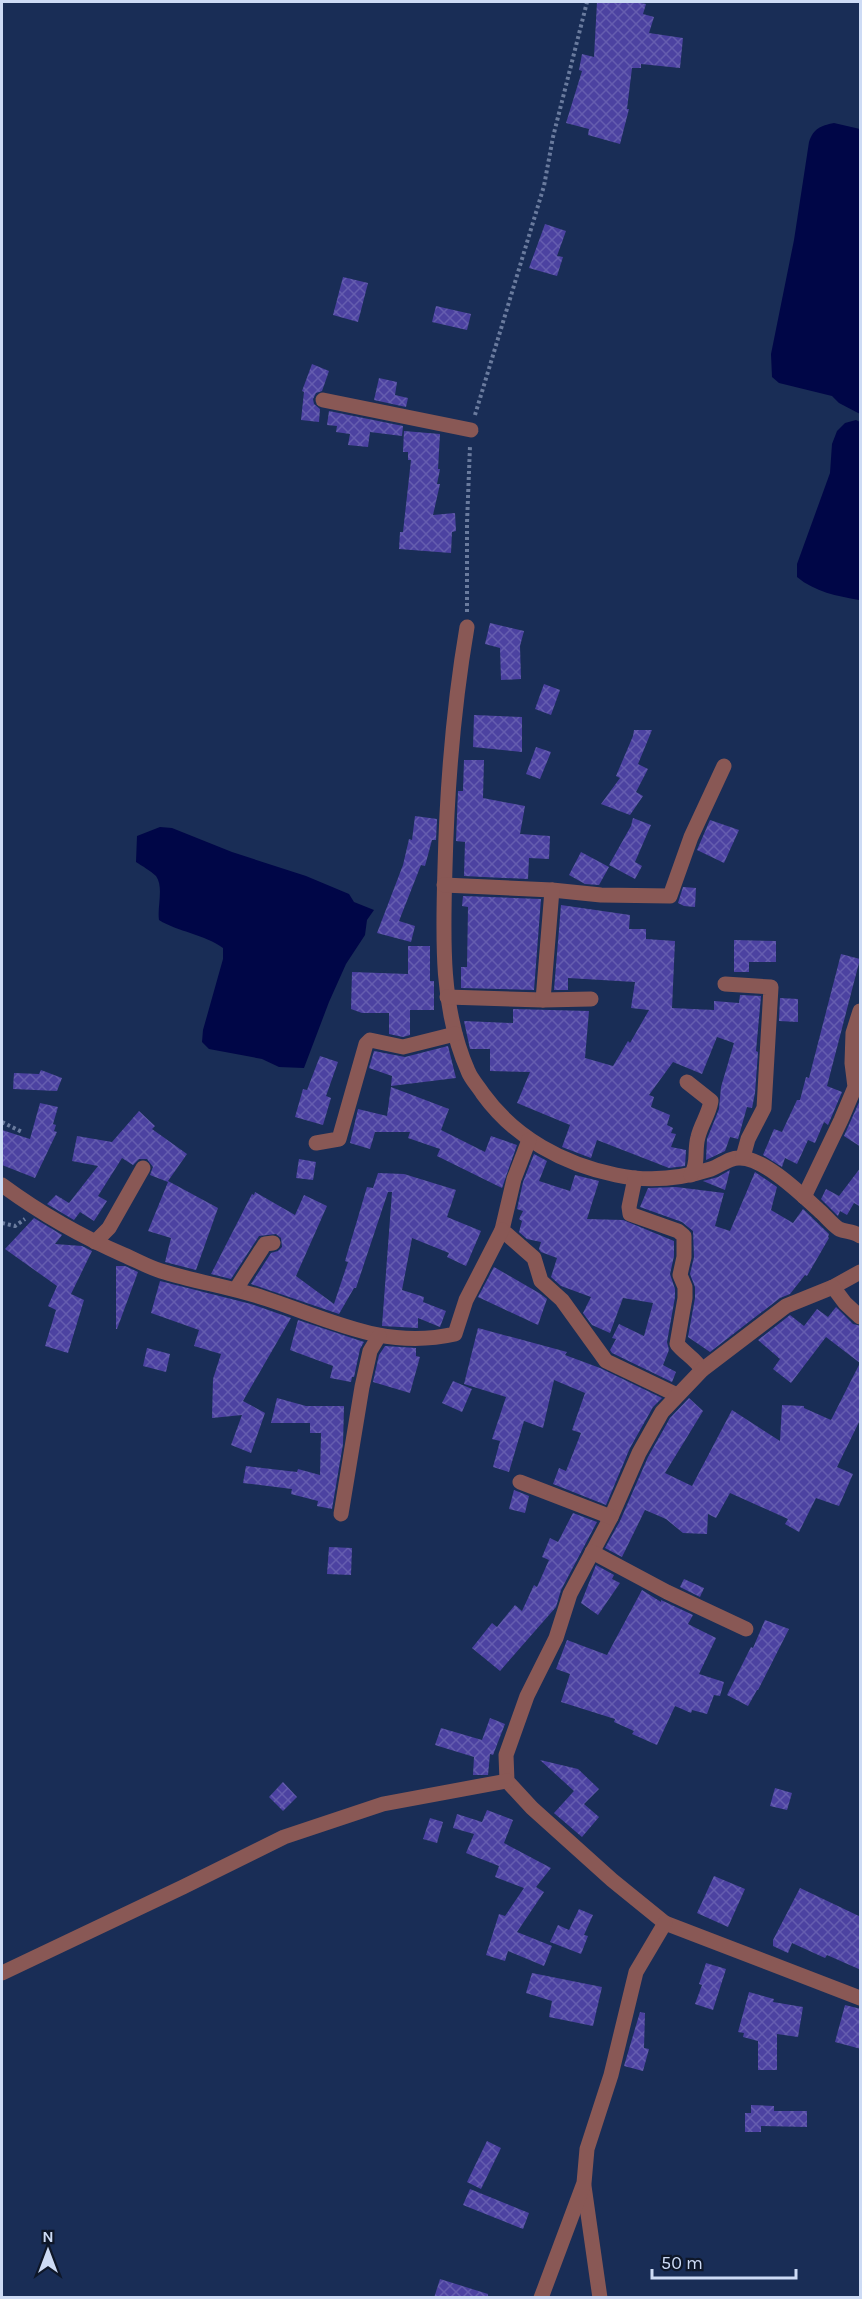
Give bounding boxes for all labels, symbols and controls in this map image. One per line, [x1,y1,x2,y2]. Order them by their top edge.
north arrow [18,2221,78,2281]
text: N [42,2227,54,2246]
scale bar [652,2242,796,2280]
text: 50 m [661,2252,703,2274]

